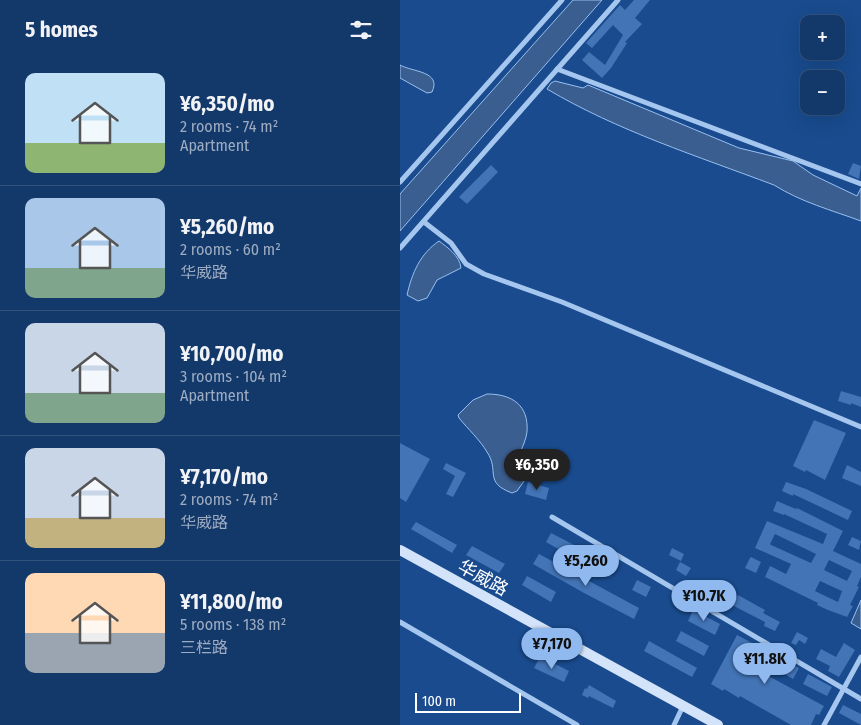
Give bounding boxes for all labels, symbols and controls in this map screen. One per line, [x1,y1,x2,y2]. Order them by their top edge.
map controls [800,15,845,115]
button: + [800,15,845,60]
icon: filters [347,16,375,44]
text: 5 homes [25,17,98,43]
button: − [800,70,845,115]
text: ¥6,350/mo [180,91,274,117]
icon: home [65,93,125,153]
text: 2 rooms · 74 m² [180,117,278,136]
text: Apartment [180,136,249,155]
text: ¥5,260/mo [180,214,274,240]
icon: home [65,218,125,278]
text: 2 rooms · 60 m² [180,240,281,259]
text: 华威路 [180,263,228,282]
text: ¥10,700/mo [180,341,283,367]
icon: home [65,343,125,403]
text: 3 rooms · 104 m² [180,367,287,386]
text: Apartment [180,386,249,405]
pin: ¥6,350 [496,448,578,491]
text: ¥6,350 [515,455,559,474]
text: ¥7,170/mo [180,464,268,490]
icon: home [65,468,125,528]
text: 2 rooms · 74 m² [180,490,278,509]
text: 华威路 [180,513,228,532]
pin: ¥5,260 [545,544,627,587]
text: ¥5,260 [564,551,608,570]
street label: 华威路 [454,555,512,601]
pin: ¥10.7K [663,580,745,622]
text: ¥10.7K [682,586,726,605]
text: ¥11,800/mo [180,589,283,615]
icon: home [65,593,125,653]
text: 5 rooms · 138 m² [180,615,286,634]
pin: ¥7,170 [511,628,593,670]
text: ¥7,170 [532,634,572,653]
text: 三栏路 [180,638,228,657]
pin: ¥11.8K [724,642,806,685]
text: ¥11.8K [744,649,786,668]
scale bar [415,690,521,713]
text: 100 m [422,693,456,710]

